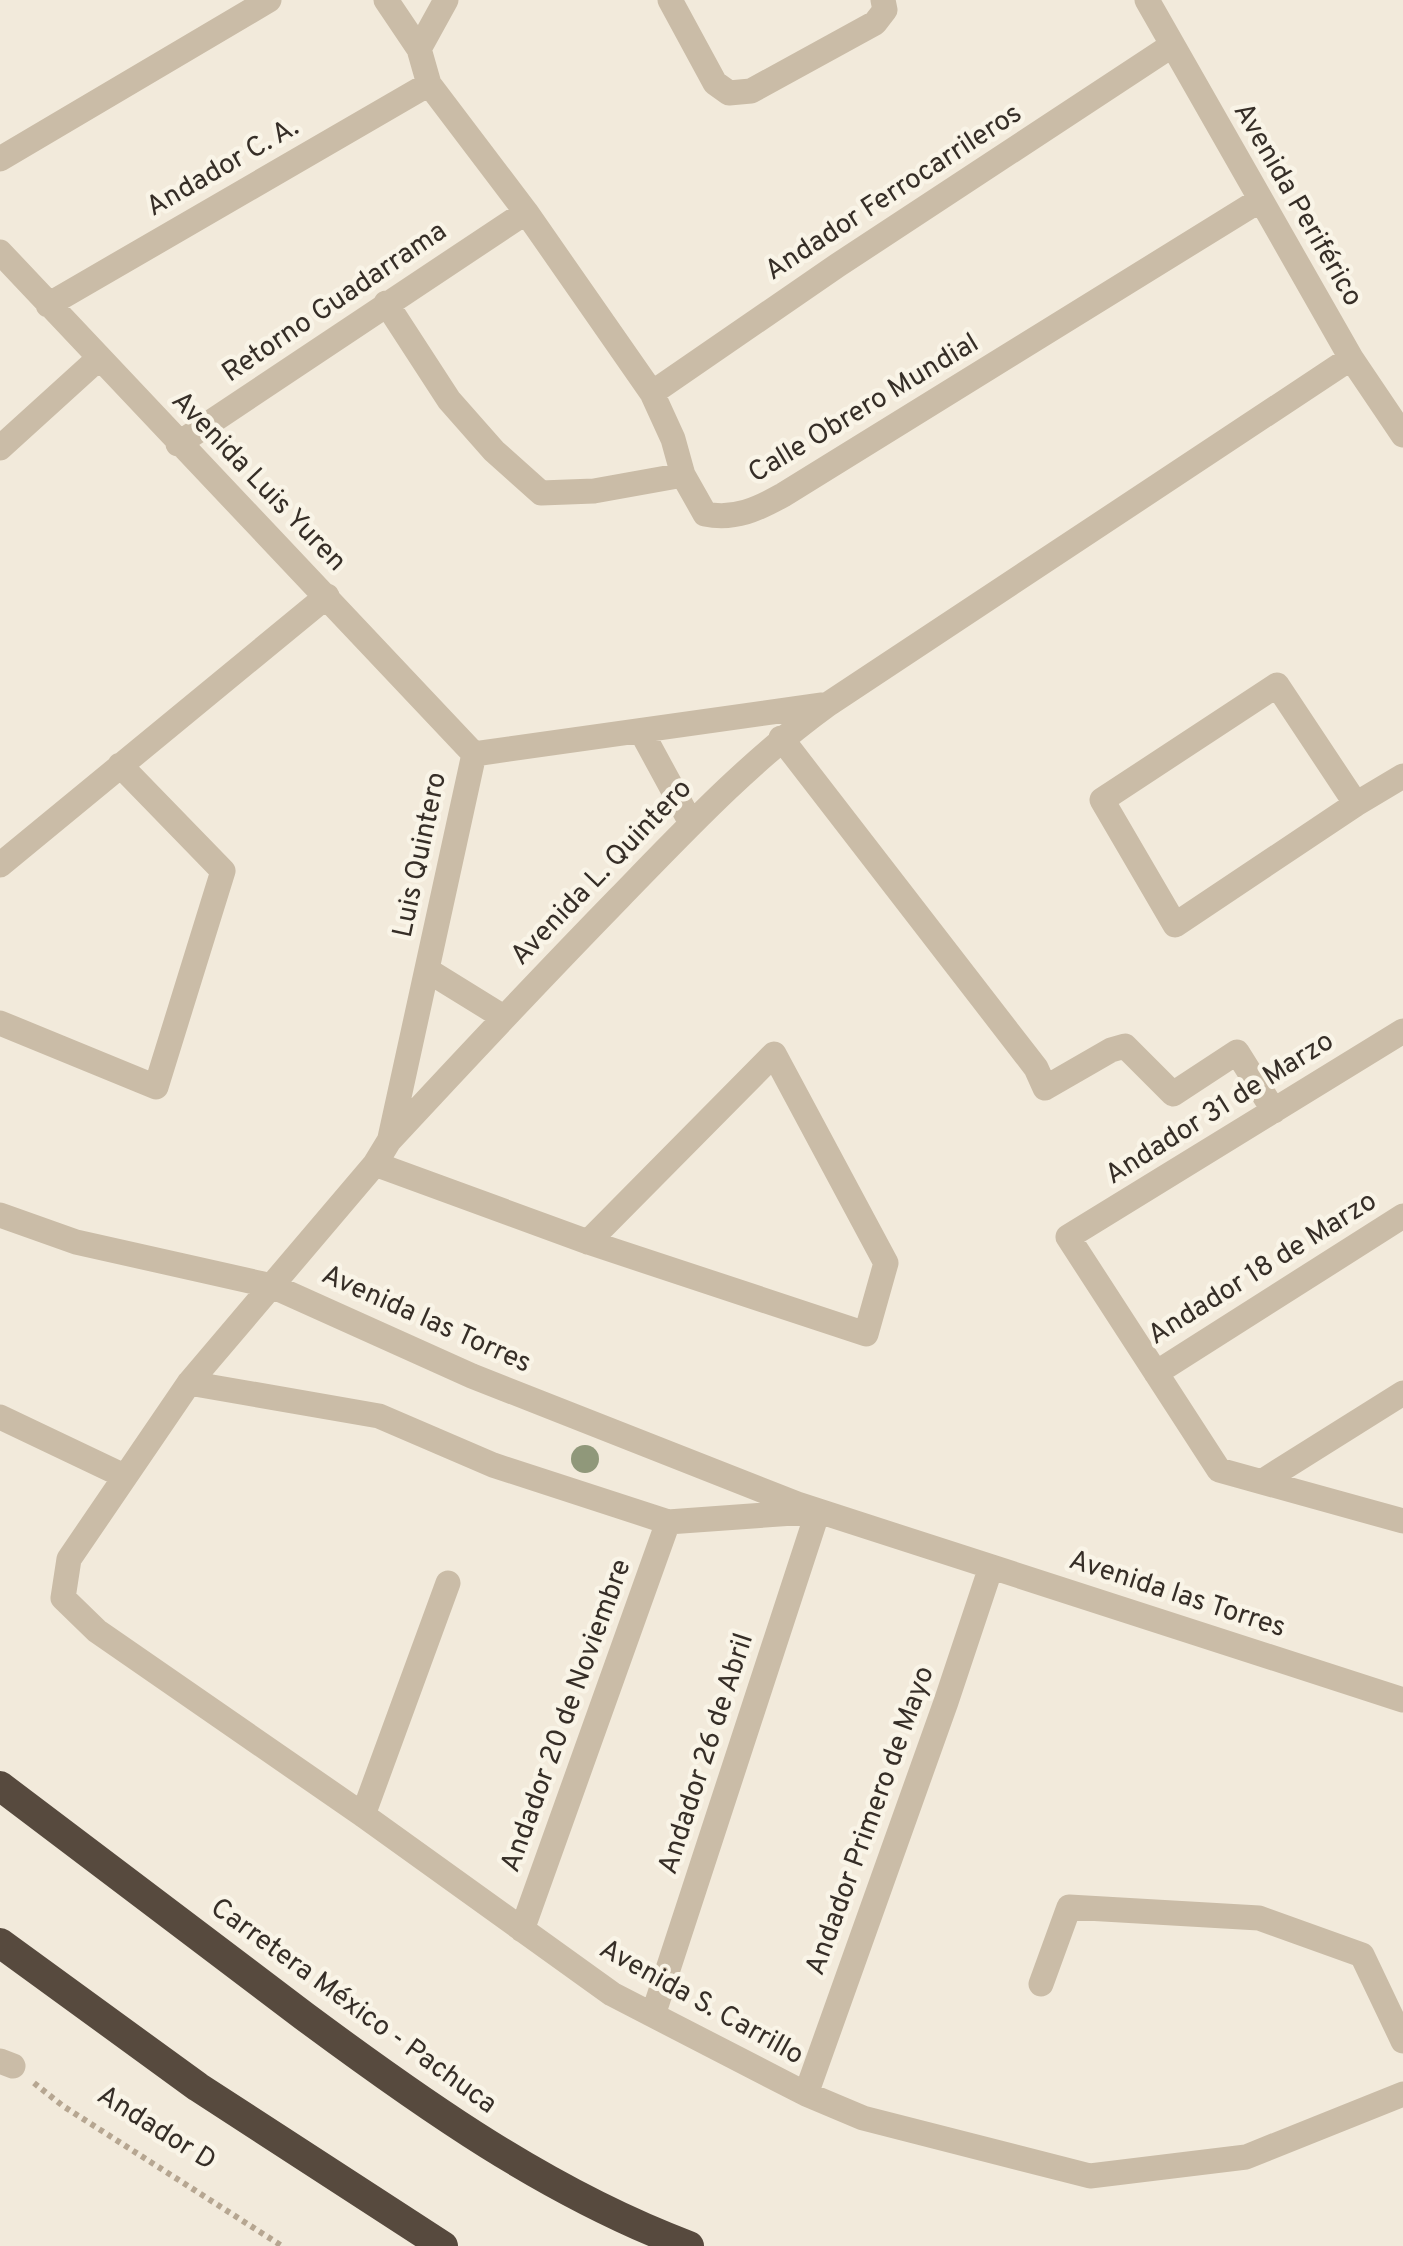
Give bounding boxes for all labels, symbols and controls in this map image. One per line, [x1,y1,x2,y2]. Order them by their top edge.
street label: Andador Ferrocarrileros [759,96,1029,290]
street label: Avenida Periférico [1224,97,1370,313]
street label: Andador C. A. [140,110,306,226]
street label: Retorno Guadarrama [216,214,454,392]
street label: Calle Obrero Mundial [742,326,986,492]
street label: Avenida Luis Yuren [163,384,353,580]
street label: Luis Quintero [386,769,456,941]
street label: Avenida L. Quintero [504,772,700,974]
street label: Andador 31 de Marzo [1099,1024,1341,1194]
street label: Andador 18 de Marzo [1142,1184,1384,1354]
street label: Avenida las Torres [316,1258,536,1382]
street label: Avenida las Torres [1064,1543,1290,1647]
street label: Andador 20 de Noviembre [494,1555,640,1877]
street label: Andador 26 de Abril [651,1629,763,1879]
street label: Andador Primero de Mayo [798,1662,944,1980]
street label: Carretera México - Pachuca [203,1891,503,2123]
street label: Avenida S. Carrillo [592,1932,810,2074]
street label: Andador D [90,2078,222,2180]

